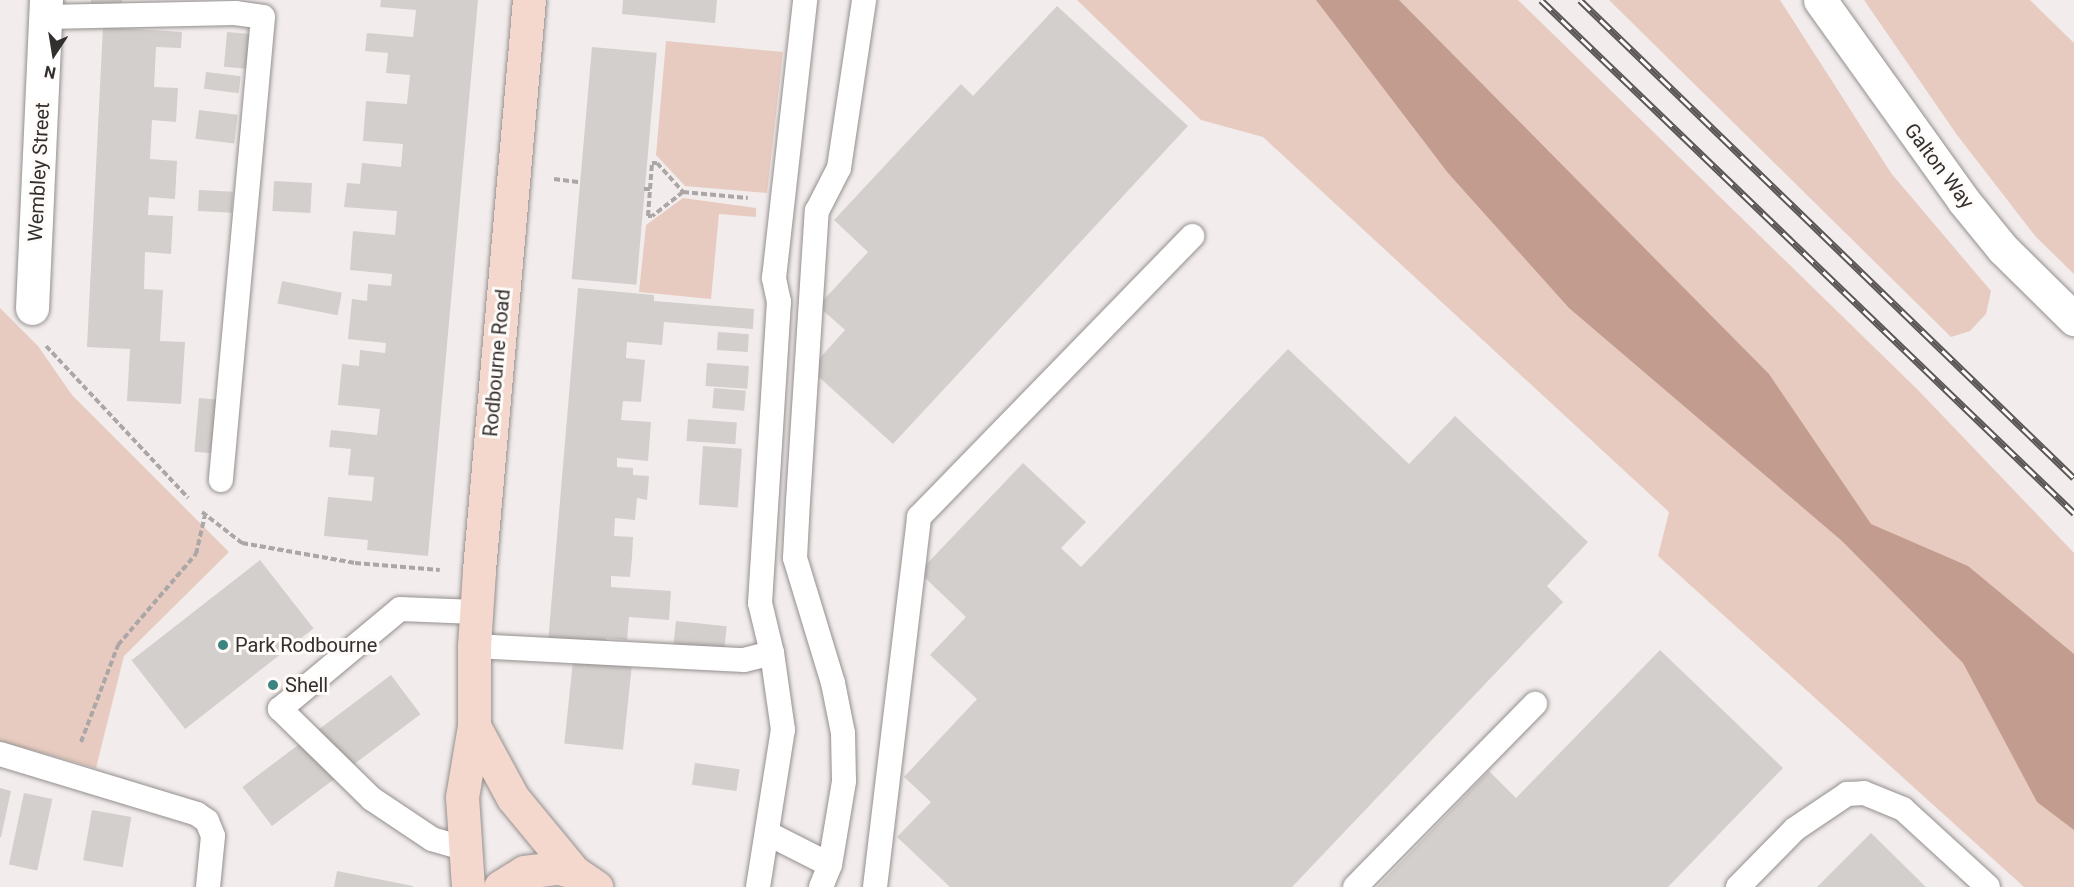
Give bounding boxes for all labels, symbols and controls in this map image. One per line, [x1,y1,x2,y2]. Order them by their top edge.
north arrow [24,24,84,84]
text: N [43,62,58,83]
street label: Wembley Street [23,102,55,242]
street label: Galton Way [1899,119,1979,213]
street label: Rodbourne Road [479,288,515,438]
place label: Park Rodbourne [235,633,377,657]
marker: Park Rodbourne [216,638,230,652]
place label: Shell [285,673,328,697]
marker: Shell [266,678,280,692]

